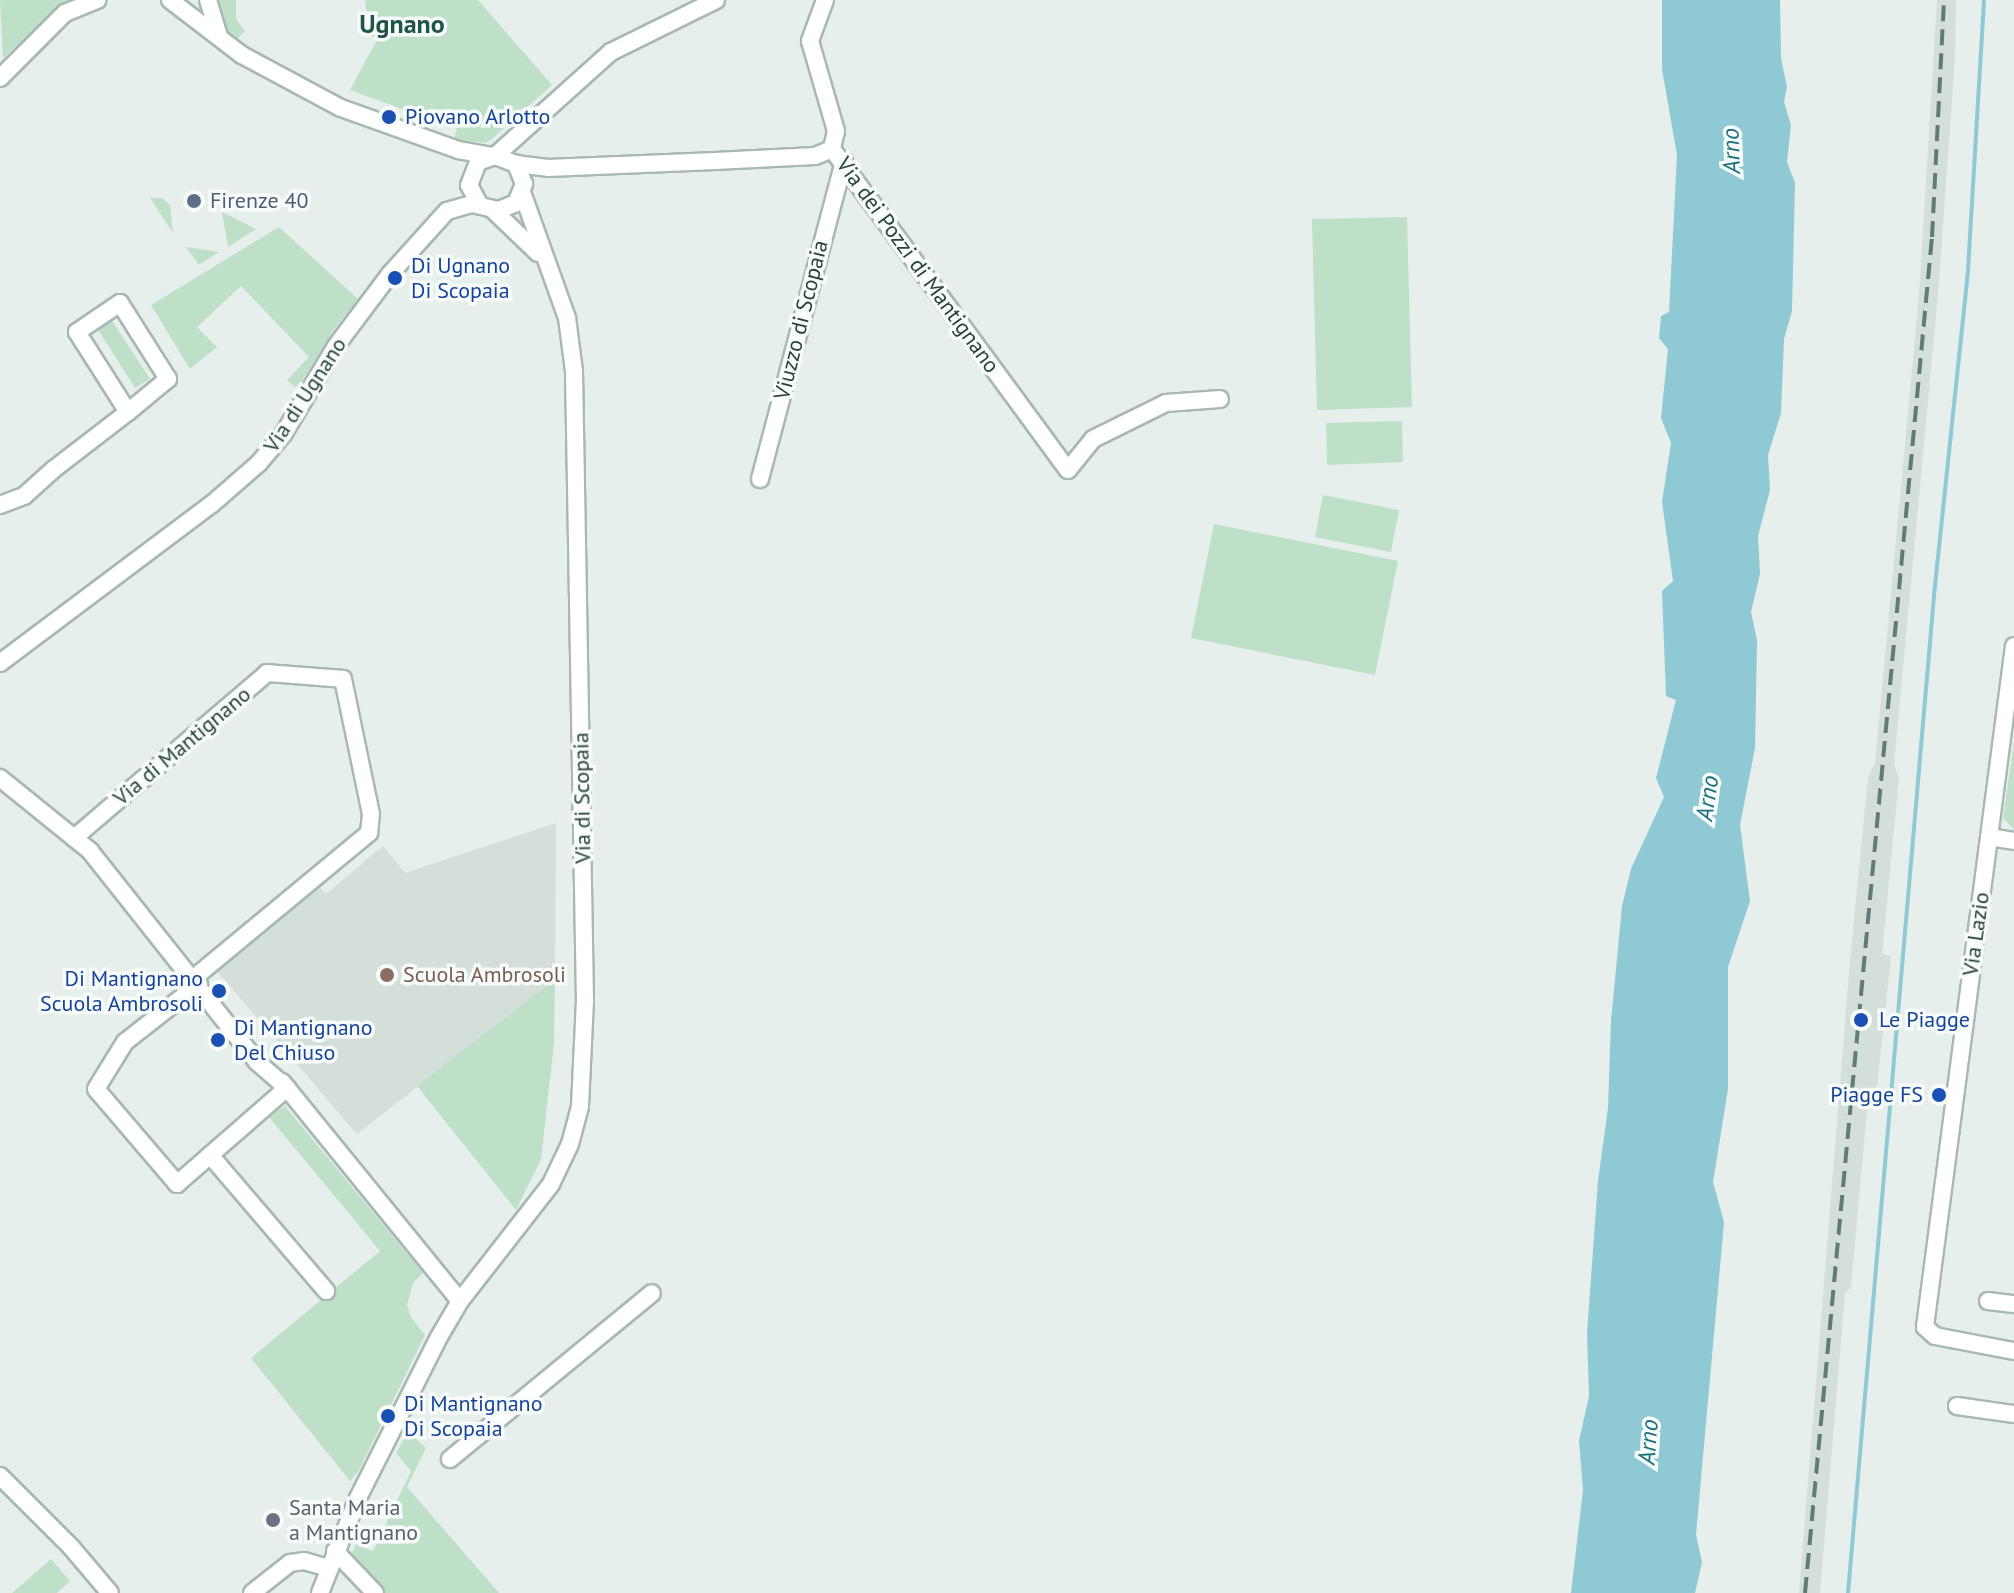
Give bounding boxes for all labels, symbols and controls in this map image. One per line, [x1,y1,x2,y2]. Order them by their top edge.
district label: Ugnano [359,8,445,40]
place label: Piovano Arlotto [405,104,551,130]
marker: Piovano Arlotto [380,108,398,126]
water label: Arno [1716,128,1746,174]
street label: Via dei Pozzi di Mantignano [831,152,1005,378]
place label: Firenze 40 [210,188,308,214]
marker: Firenze 40 [185,192,203,210]
street label: Viuzzo di Scopaia [768,238,834,402]
place label: Di Ugnano Di Scopaia [411,252,510,304]
marker: Di Ugnano Di Scopaia [386,269,404,287]
street label: Via di Ugnano [258,333,352,457]
street label: Via di Mantignano [108,681,256,811]
street label: Via di Scopaia [568,732,596,864]
water label: Arno [1690,773,1724,823]
street label: Via Lazio [1957,890,1995,978]
place label: Scuola Ambrosoli [403,962,567,988]
place label: Di Mantignano Scuola Ambrosoli [39,965,203,1016]
marker: Scuola Ambrosoli [378,966,396,984]
marker: Di Mantignano Scuola Ambrosoli [210,982,228,1000]
place label: Le Piagge [1879,1007,1970,1033]
marker: Le Piagge [1850,1009,1872,1031]
place label: Di Mantignano Del Chiuso [234,1014,372,1066]
marker: Di Mantignano Del Chiuso [209,1031,227,1049]
place label: Piagge FS [1830,1082,1923,1108]
marker: Piagge FS [1930,1086,1948,1104]
place label: Di Mantignano Di Scopaia [404,1390,542,1442]
marker: Di Mantignano Di Scopaia [379,1407,397,1425]
water label: Arno [1632,1418,1664,1466]
place label: Santa Maria a Mantignano [289,1494,418,1546]
marker: Santa Maria a Mantignano [264,1511,282,1529]

